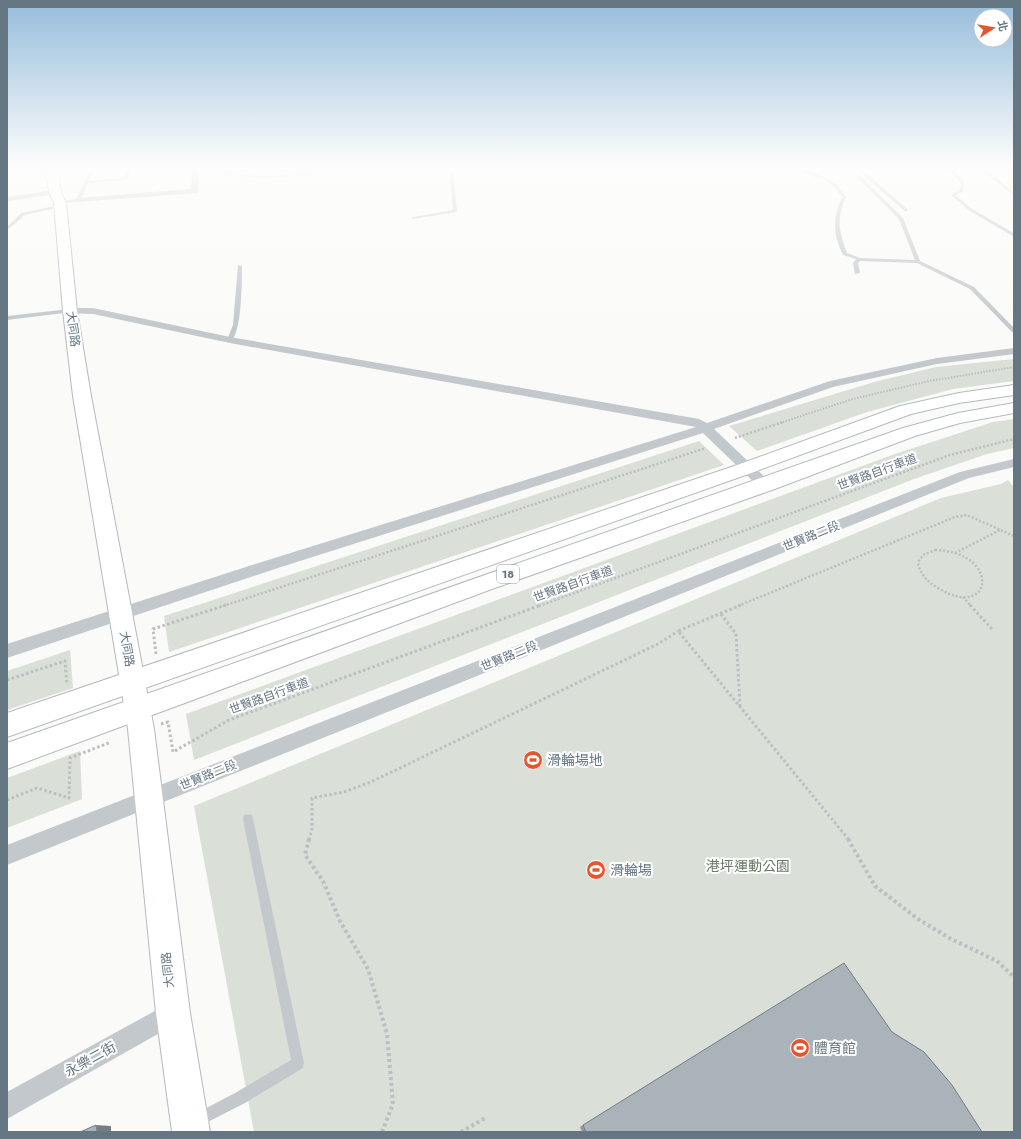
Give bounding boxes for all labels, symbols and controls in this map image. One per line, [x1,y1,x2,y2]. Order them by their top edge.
north arrow [973,8,1013,48]
text: 北 [994,19,1012,33]
street label: 大同路 [62,310,84,348]
street label: 世賢路自行車道 [834,449,920,495]
street label: 世賢路二段 [780,516,842,556]
street label: 世賢路自行車道 [530,561,616,607]
road number: 18 [497,565,519,583]
street label: 大同路 [115,630,139,668]
street label: 世賢路二段 [478,636,540,676]
street label: 世賢路自行車道 [226,673,312,719]
sports icon: 滑輪場地 [522,749,544,771]
place label: 滑輪場地 [547,750,603,770]
street label: 世賢路二段 [177,755,239,795]
park label: 港坪運動公園 [706,856,790,876]
sports icon: 滑輪場 [585,859,607,881]
place label: 滑輪場 [610,860,652,880]
street label: 大同路 [157,951,179,989]
street label: 永樂二街 [61,1037,119,1081]
sports icon: 體育館 [789,1037,811,1059]
place label: 體育館 [814,1038,856,1058]

